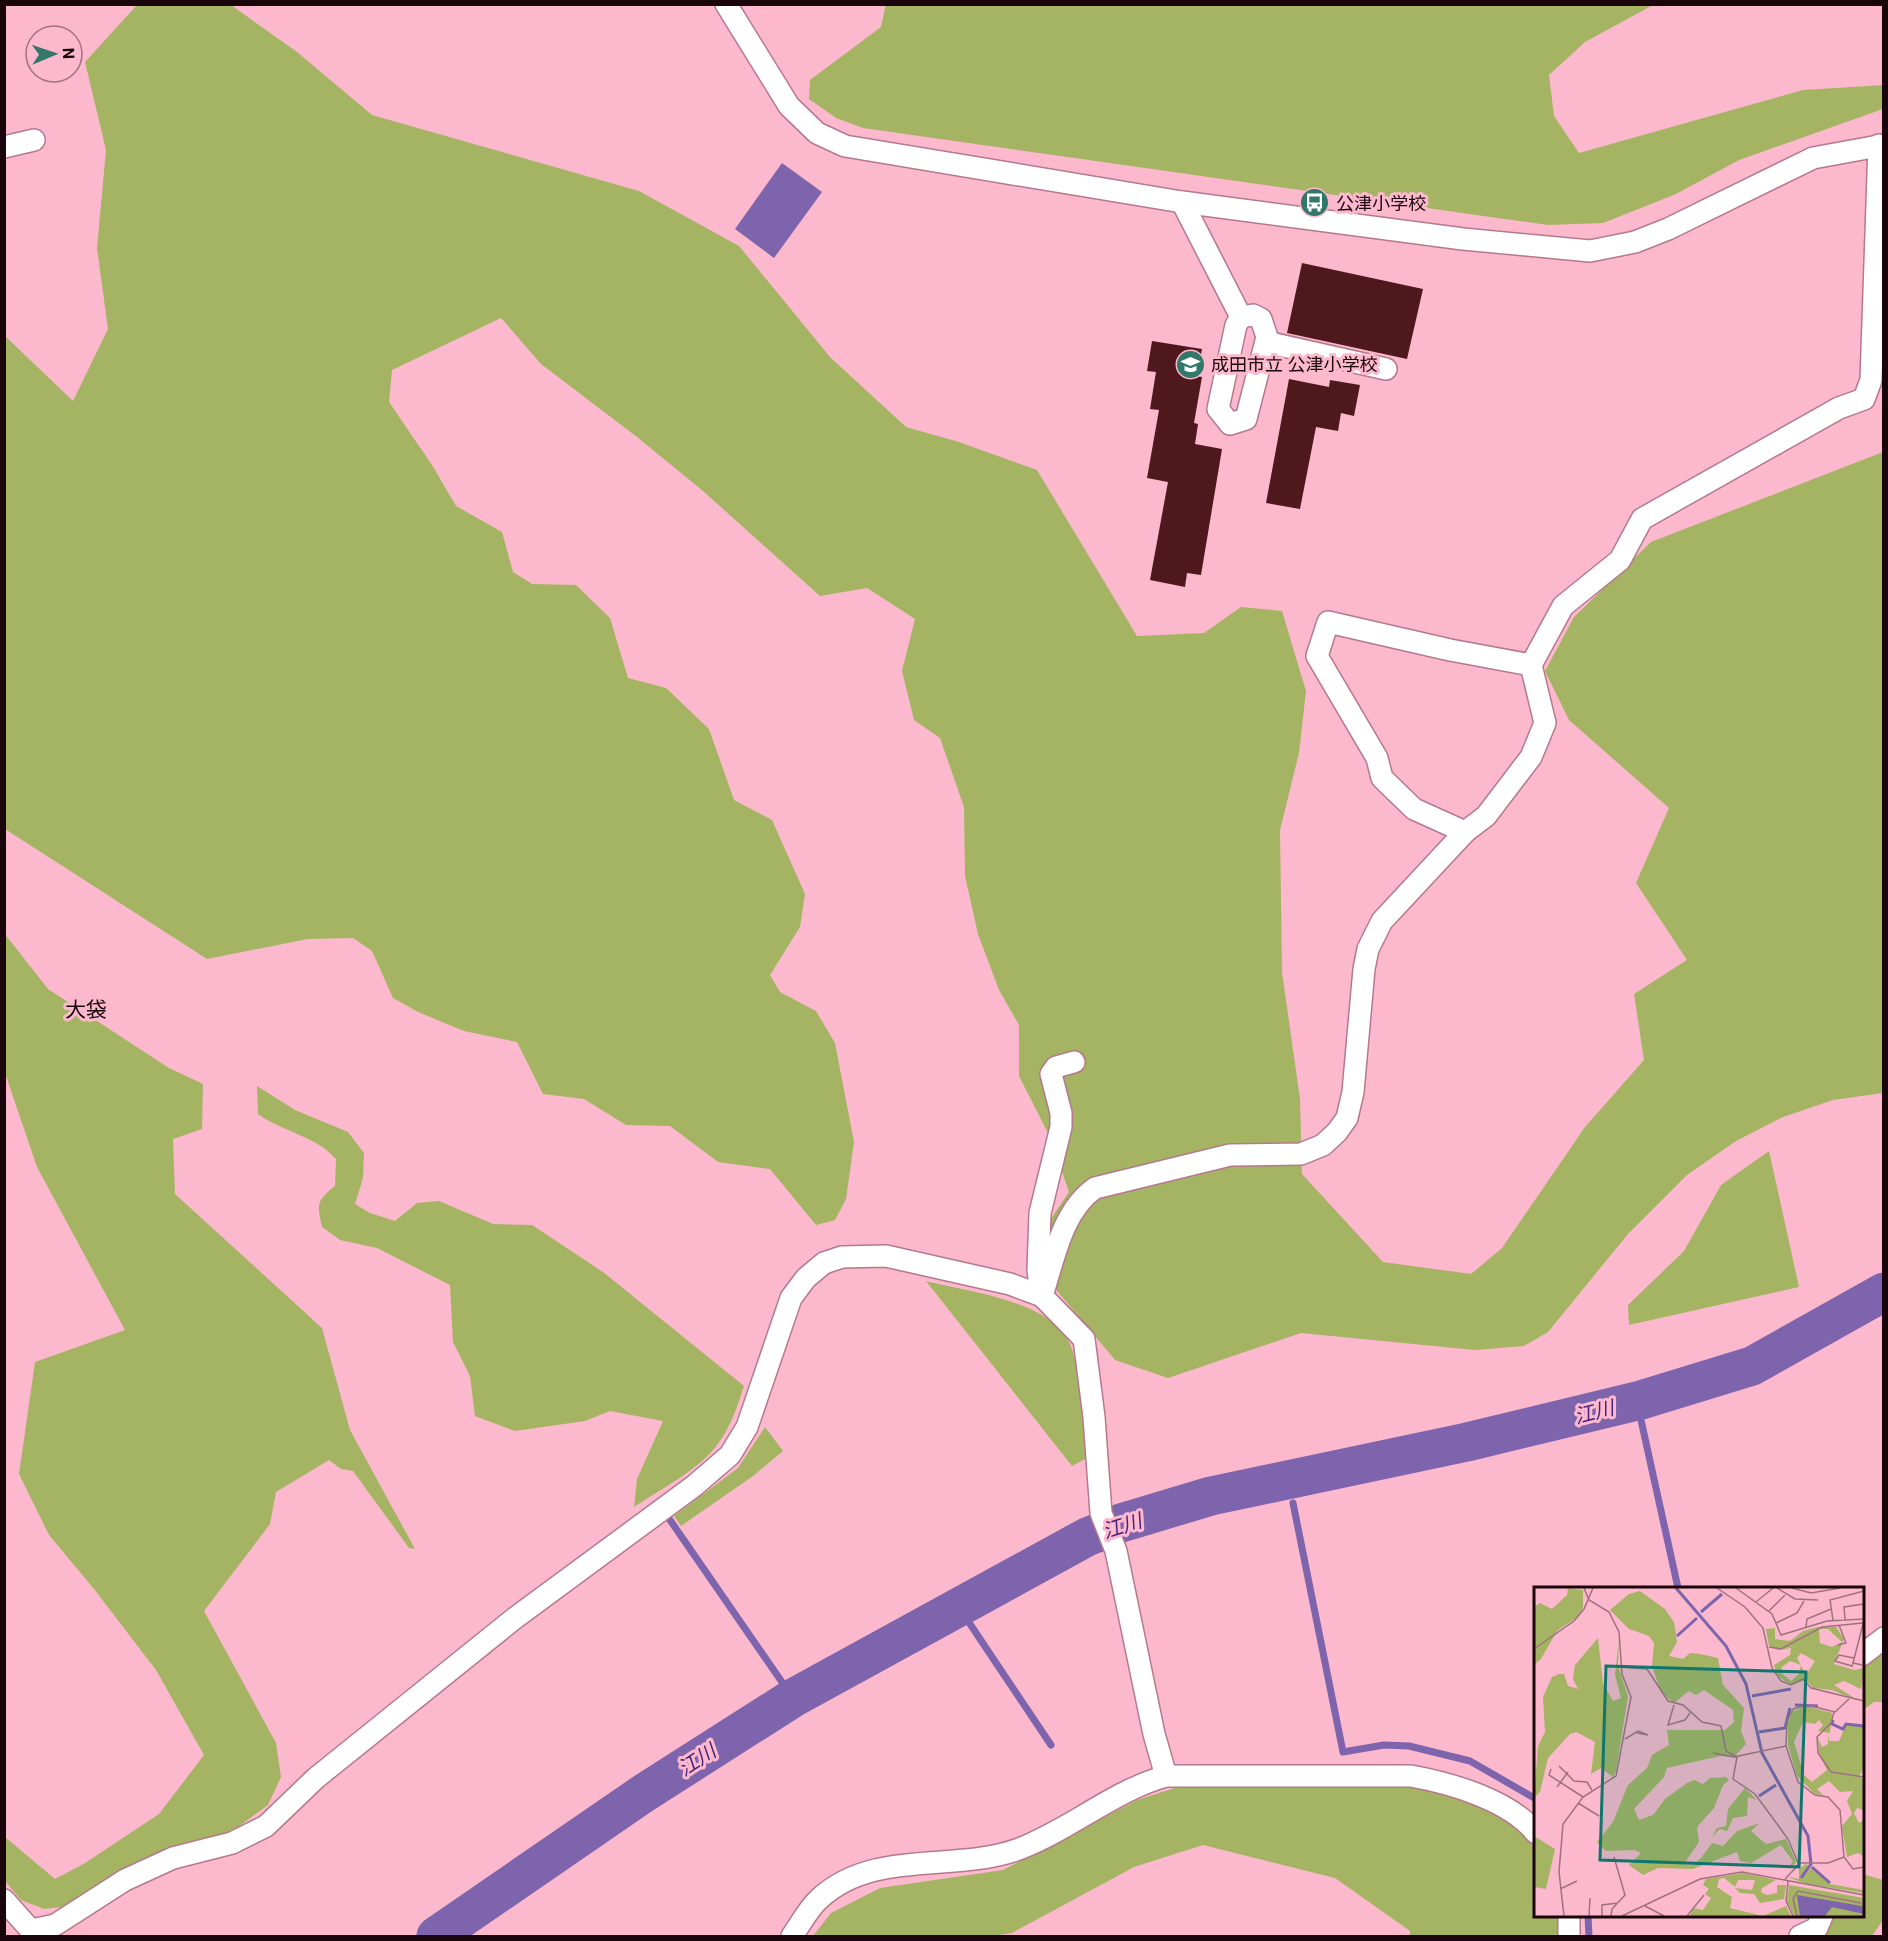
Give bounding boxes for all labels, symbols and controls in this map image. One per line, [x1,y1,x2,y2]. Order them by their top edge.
north arrow [24,24,84,84]
text: N [59,48,78,59]
bus stop icon: 公津小学校 [1299,187,1331,219]
place label: 公津小学校 [1336,193,1426,214]
school or university icon: 成田市立 公津小学校 [1174,348,1206,380]
place label: 成田市立 公津小学校 [1211,354,1377,375]
district label: 大袋 [65,998,107,1022]
water label: 江川 [1572,1395,1618,1428]
water label: 江川 [1099,1508,1147,1544]
inset map [1534,1587,1864,1917]
water label: 江川 [674,1738,722,1781]

